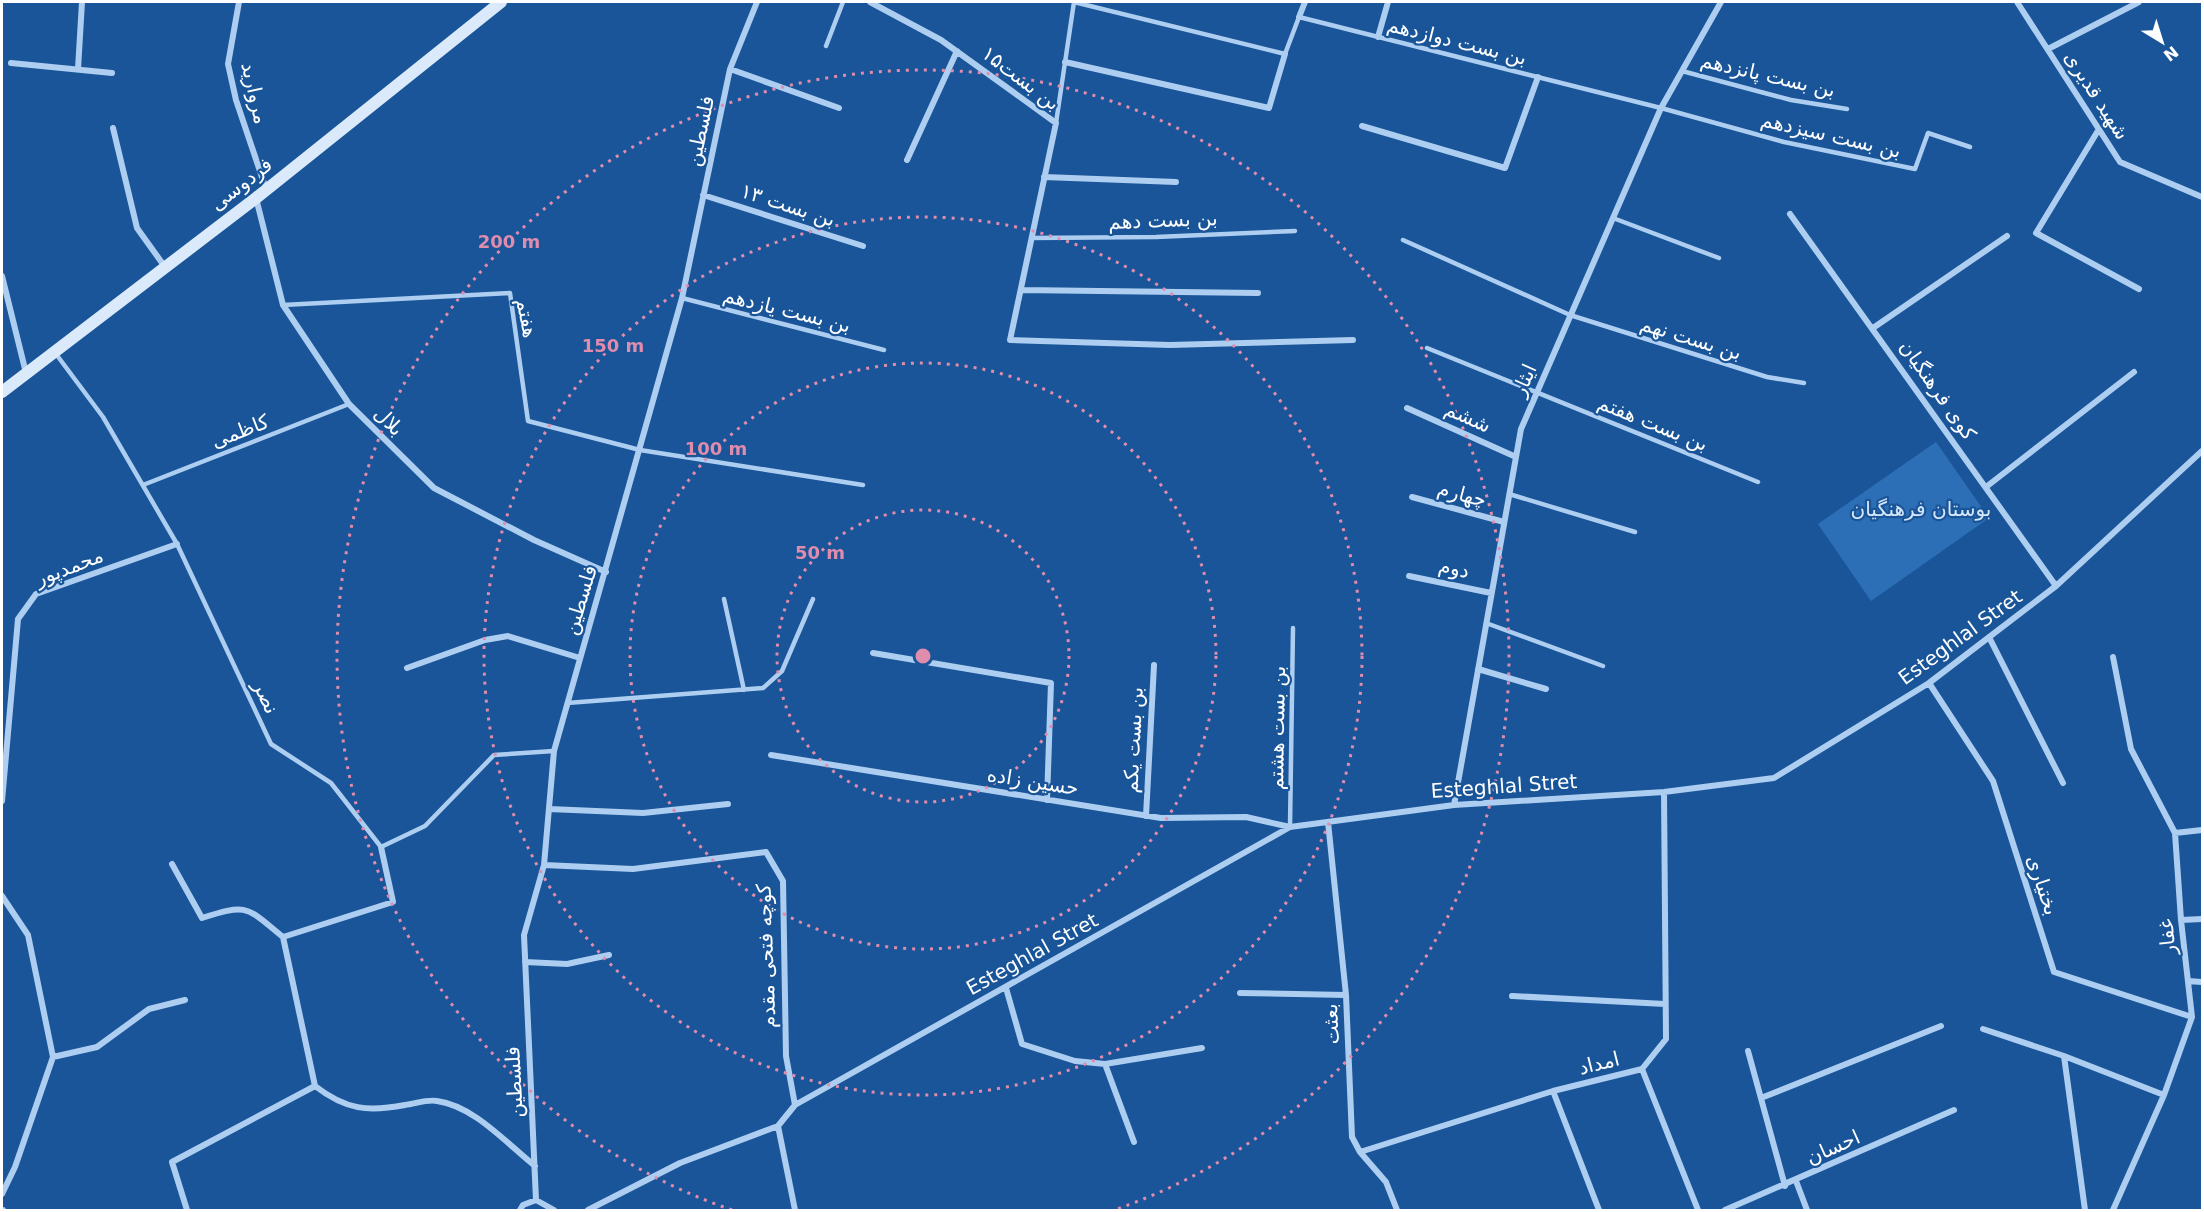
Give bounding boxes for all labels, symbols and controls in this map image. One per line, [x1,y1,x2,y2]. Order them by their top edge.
street label: بن بست دوازدهم [1385,12,1529,70]
north arrow [2132,12,2192,72]
street label: بن بست۱۵ [977,41,1065,115]
text: N [2160,42,2182,65]
street label: شهید قدیری [2059,46,2135,144]
street label: بن بست پانزدهم [1698,48,1838,103]
street label: مروارید [236,60,274,126]
street label: فلسطین [681,93,719,169]
street label: بن بست سیزدهم [1759,107,1903,163]
street label: فردوسی [205,152,277,216]
street label: بن بست ۱۳ [738,178,838,232]
street label: بن بست دهم [1108,206,1218,234]
text: 200 m [478,231,540,252]
street label: بن بست یازدهم [721,283,853,337]
street label: هفتم [511,296,543,340]
street label: بن بست نهم [1637,311,1745,365]
text: 150 m [582,335,644,356]
street label: کوی فرهنگیان [1895,335,1982,445]
street label: ایثار [1506,360,1542,401]
street label: بن بست هفتم [1594,390,1712,456]
street label: ششم [1441,396,1495,438]
street label: بلال [369,401,409,441]
street label: کاظمی [208,409,273,453]
text: 100 m [685,438,747,459]
street label: چهارم [1435,476,1489,512]
park label: بوستان فرهنگیان [1851,497,1991,521]
text: 50 m [795,542,845,563]
street label: محمدپور [31,543,107,592]
street label: دوم [1436,553,1472,583]
street label: فلسطین [558,562,602,638]
street label: Esteghlal Stret [1894,584,2027,690]
centre of rings [913,646,933,666]
street label: بن بست هشتم [1264,666,1290,790]
street label: نصر [248,676,284,717]
street label: بن بست یکم [1118,686,1148,794]
street label: حسین زاده [985,762,1081,800]
street label: Esteghlal Stret [1430,769,1578,803]
street label: بختیاری [2022,852,2064,918]
street label: کوچه فتحی مقدم [751,883,781,1029]
street label: Esteghlal Stret [962,908,1102,1000]
street label: غفار [2153,918,2181,957]
street label: بعثت [1318,1003,1344,1045]
street label: فلسطین [500,1046,528,1118]
street label: امداد [1576,1046,1622,1080]
street label: احسان [1802,1125,1864,1169]

